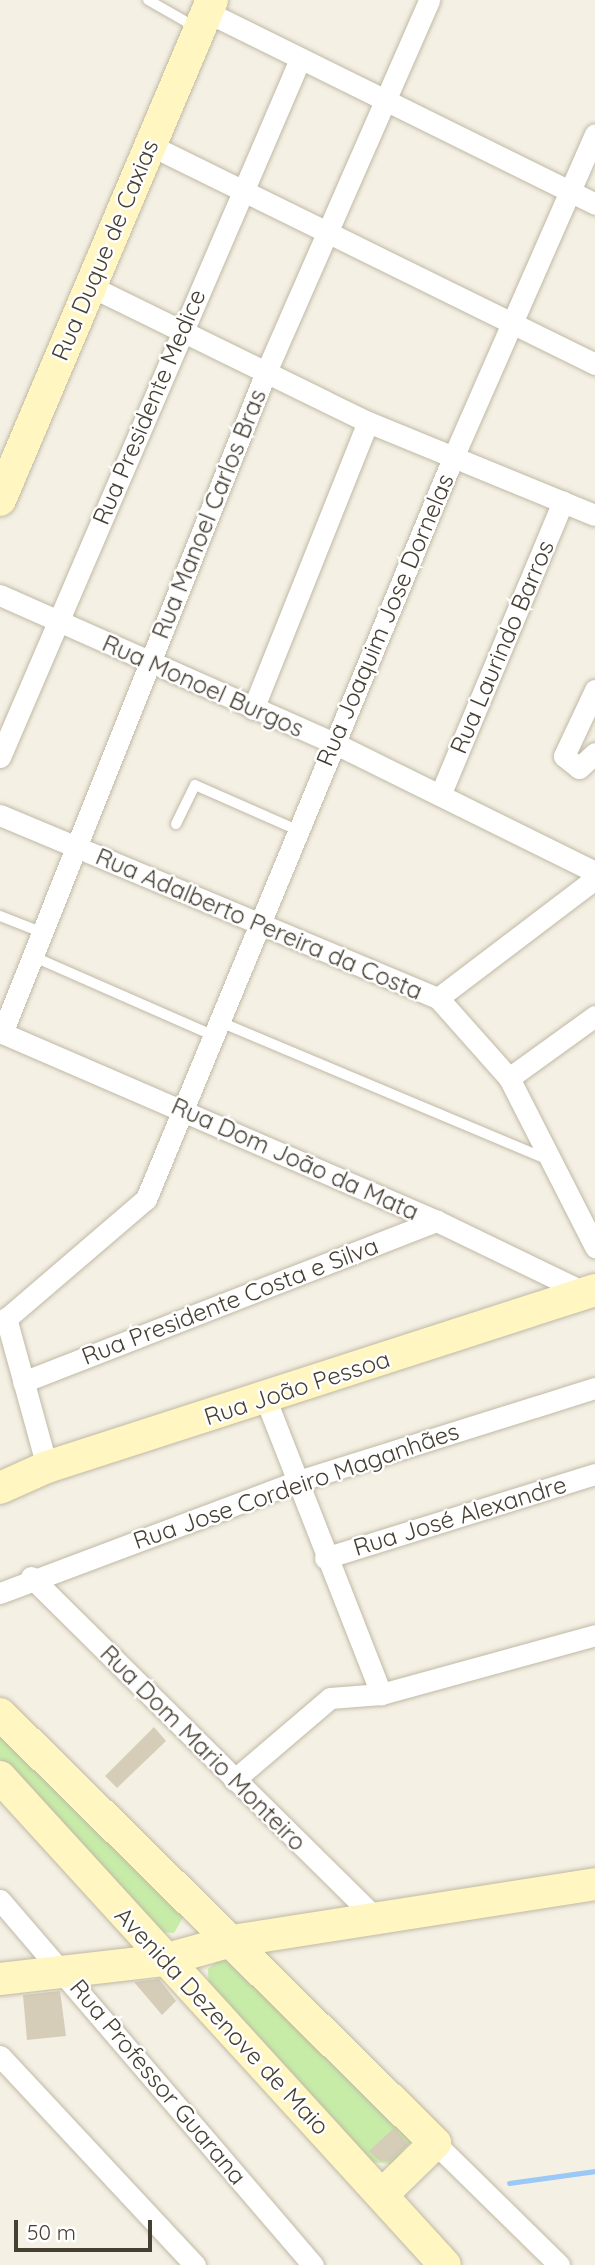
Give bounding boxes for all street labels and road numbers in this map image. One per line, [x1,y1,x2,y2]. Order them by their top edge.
street label: Rua Duque de Caxias [45,135,165,365]
street label: Rua Presidente Medice [86,285,212,529]
street label: Rua Manoel Carlos Bras [146,385,272,643]
street label: Rua Joaquim Jose Dornelas [310,470,460,770]
street label: Rua Laurindo Barros [444,536,560,758]
street label: Rua Monoel Burgos [98,629,308,743]
street label: Rua Adalberto Pereira da Costa [91,842,427,1006]
street label: Rua Dom João da Mata [167,1091,423,1227]
street label: Rua Presidente Costa e Silva [78,1231,382,1371]
street label: Rua João Pessoa [200,1344,394,1432]
street label: Rua Jose Cordeiro Maganhães [129,1417,463,1555]
street label: Rua José Alexandre [350,1470,570,1562]
street label: Rua Dom Mario Monteiro [94,1639,312,1857]
street label: Avenida Dezenove de Maio [109,1901,335,2141]
street label: Rua Professor Guarana [64,1974,252,2190]

